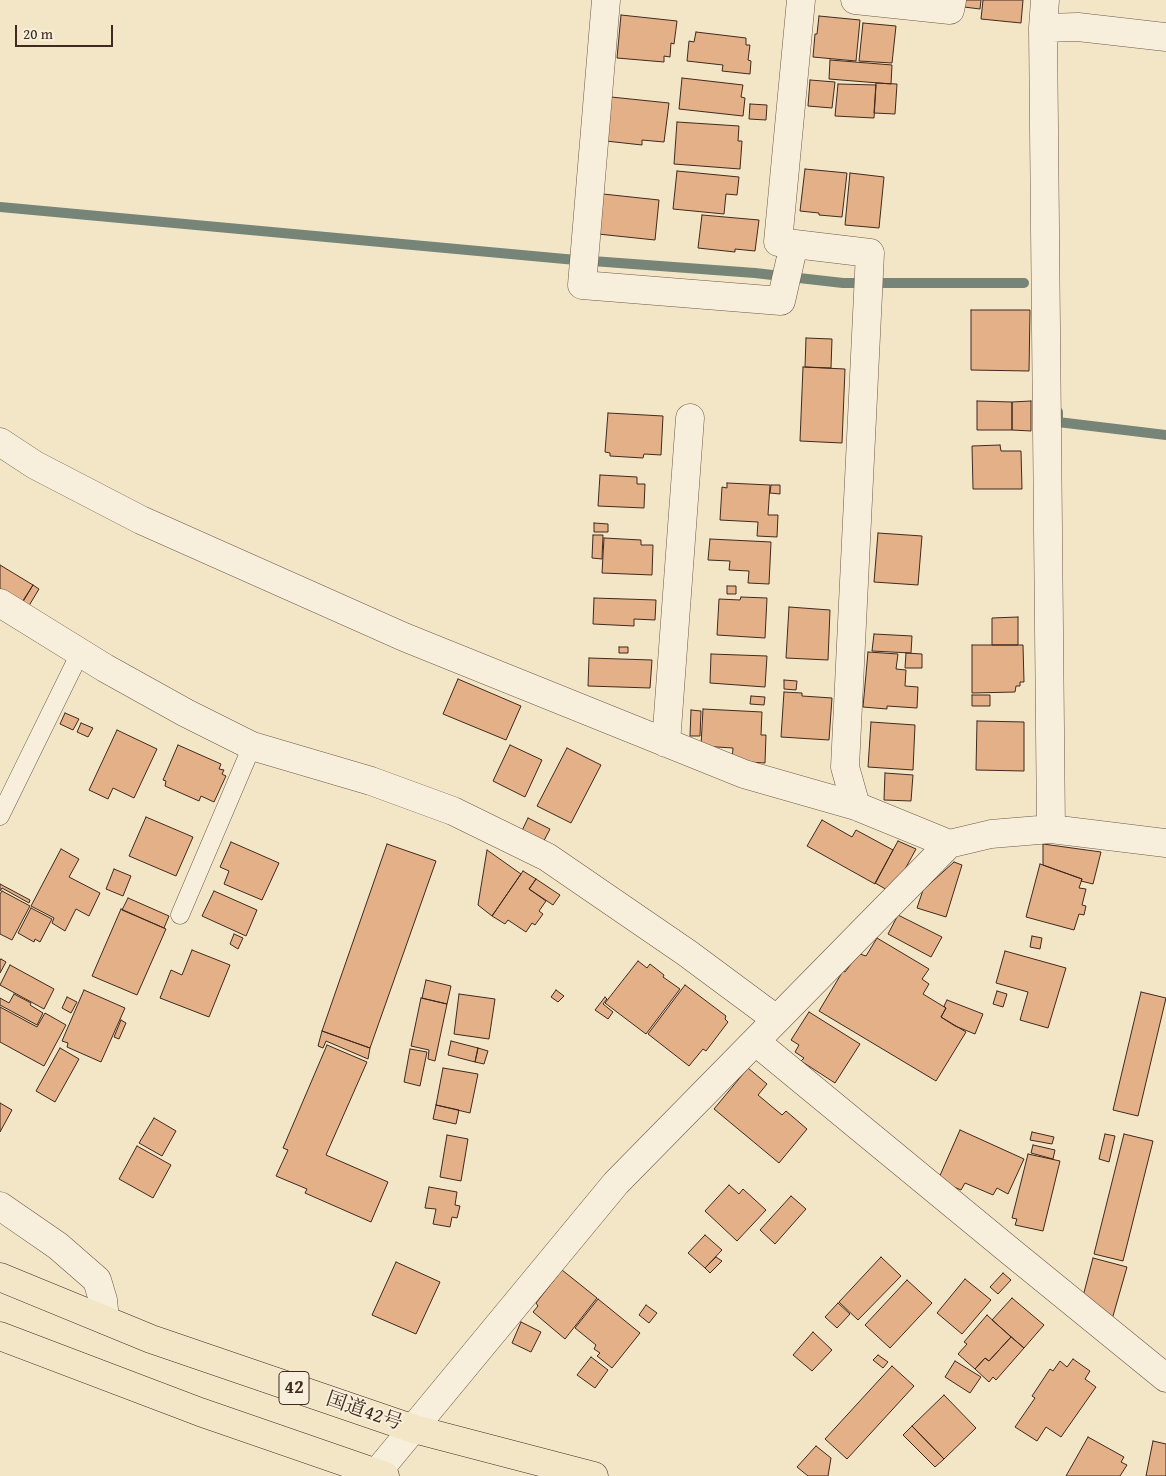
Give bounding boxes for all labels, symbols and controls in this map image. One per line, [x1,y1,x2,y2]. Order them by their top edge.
scale bar [18,15,115,47]
text: 20 m [23,23,53,44]
road number: 42 [279,1372,309,1405]
street label: 国道42号 [323,1388,405,1436]

